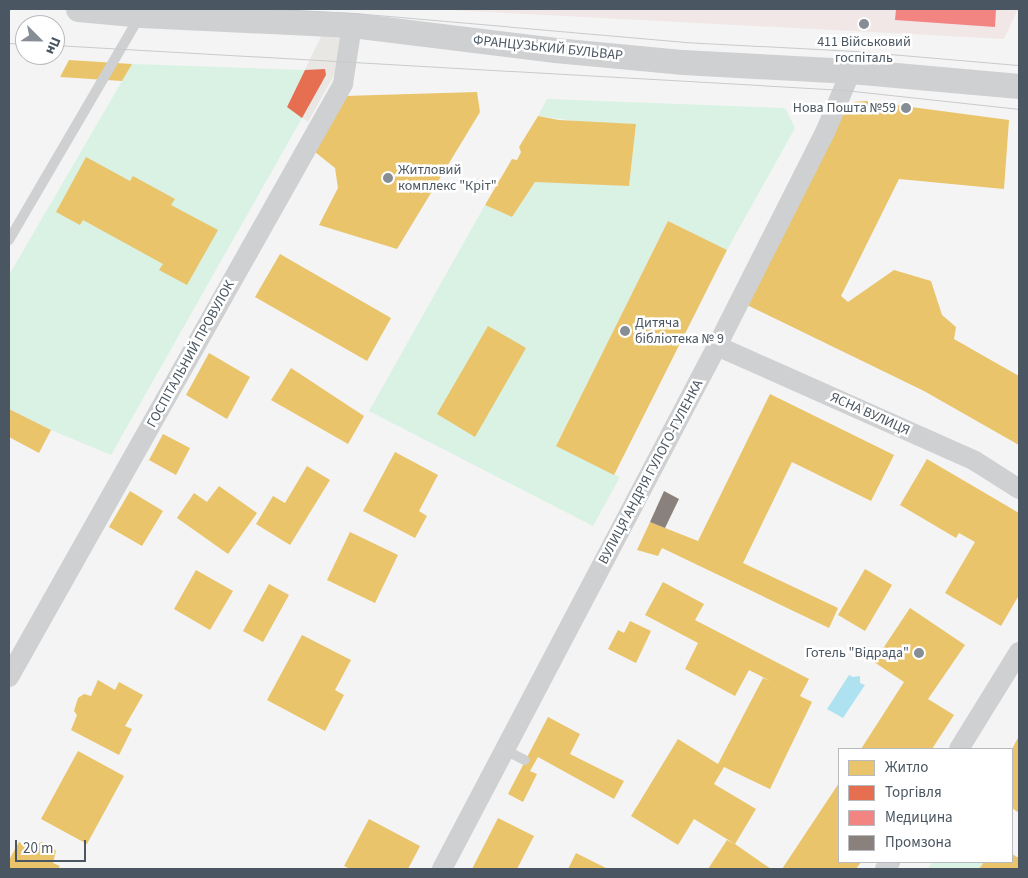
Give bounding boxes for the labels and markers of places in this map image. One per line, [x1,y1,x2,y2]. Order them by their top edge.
marker: 411 Військовий госпіталь [857,17,871,31]
place label: 411 Військовий госпіталь [817,34,911,66]
place label: Нова Пошта №59 [793,100,896,116]
marker: Нова Пошта №59 [900,102,912,114]
place label: Житловий комплекс "Кріт" [398,162,497,194]
marker: Житловий комплекс "Кріт" [382,172,394,184]
place label: Дитяча бібліотека № 9 [635,315,724,348]
marker: Дитяча бібліотека № 9 [619,325,631,337]
place label: Готель "Відрада" [805,645,909,661]
marker: Готель "Відрада" [913,647,925,659]

